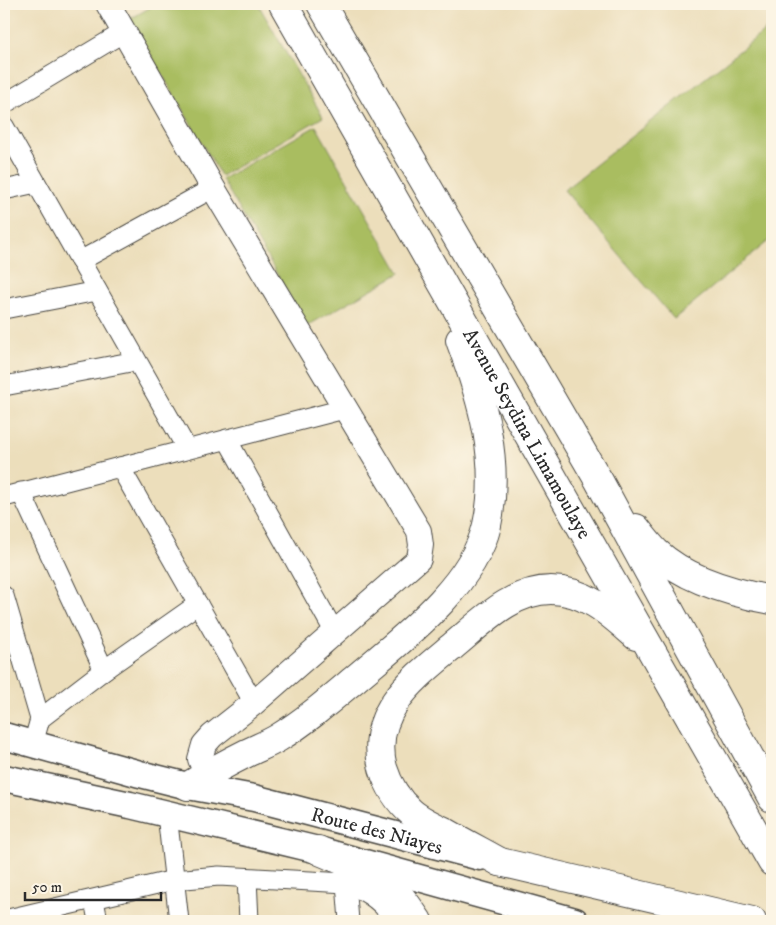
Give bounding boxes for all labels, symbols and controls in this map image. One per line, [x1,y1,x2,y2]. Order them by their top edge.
street label: Avenue Seydina Limamoulaye [456,324,596,544]
street label: Route des Niayes [308,802,445,861]
scale bar [25,870,161,902]
text: 50 m [32,878,62,897]

